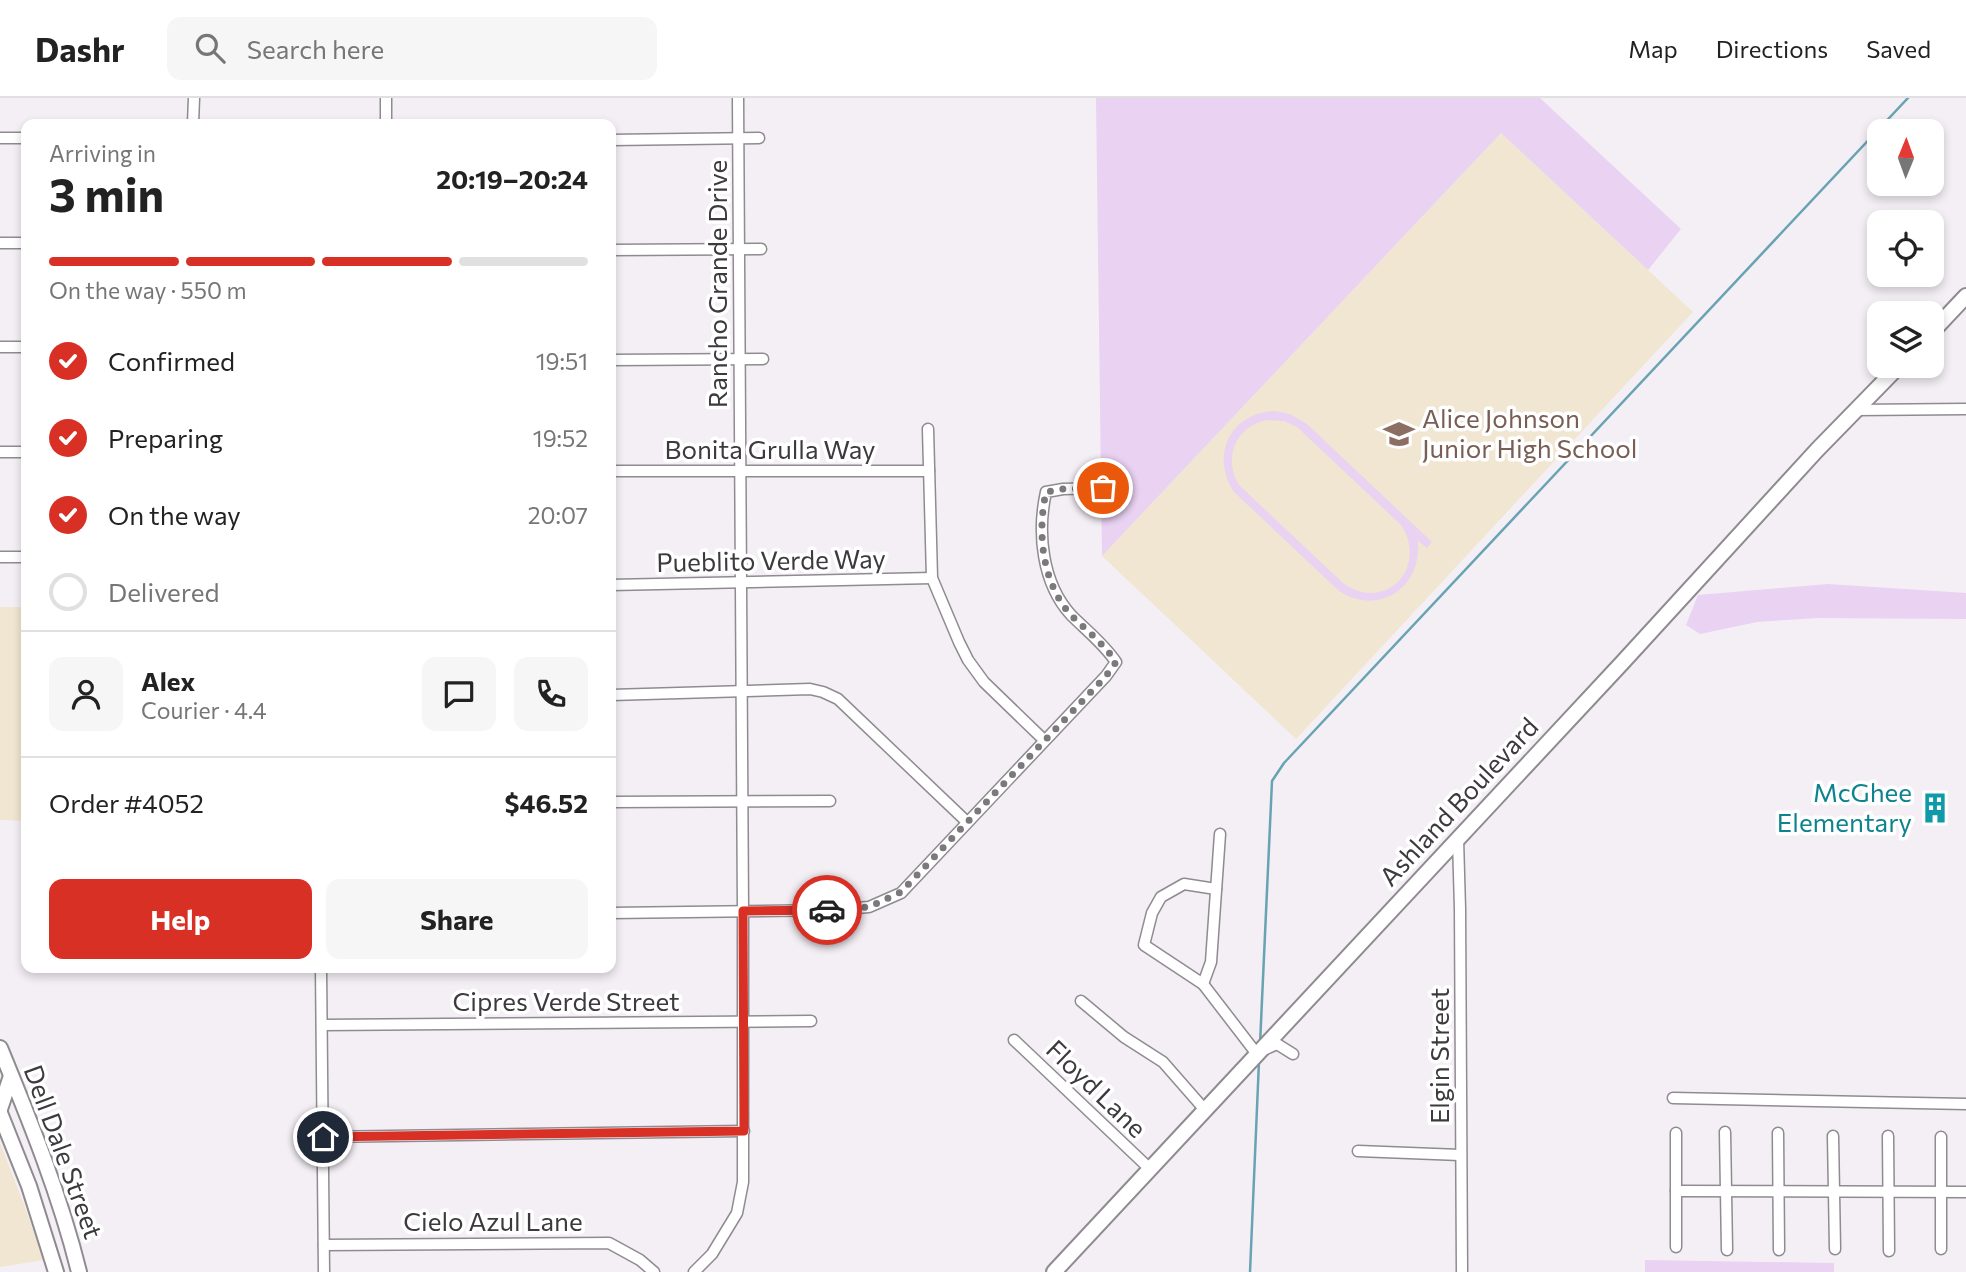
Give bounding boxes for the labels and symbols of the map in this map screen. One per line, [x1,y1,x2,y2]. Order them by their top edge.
north arrow [1867,119,1944,196]
street label: Rancho Grande Drive [701,160,732,408]
place label: Alice Johnson Junior High School [1422,402,1637,463]
school or university icon: Alice Johnson Junior High School [1382,417,1416,451]
street label: Bonita Grulla Way [665,433,875,464]
pin [1073,458,1133,518]
street label: Pueblito Verde Way [656,542,886,577]
street label: Ashland Boulevard [1372,711,1544,891]
place label: McGhee Elementary [1777,776,1912,837]
building icon: McGhee Elementary [1918,791,1952,825]
courier [792,875,862,945]
street label: Cipres Verde Street [452,985,680,1016]
street label: Elgin Street [1423,988,1454,1124]
street label: Floyd Lane [1041,1033,1153,1143]
street label: Dell Dale Street [19,1060,110,1243]
pin [293,1107,353,1167]
street label: Cielo Azul Lane [403,1205,583,1236]

